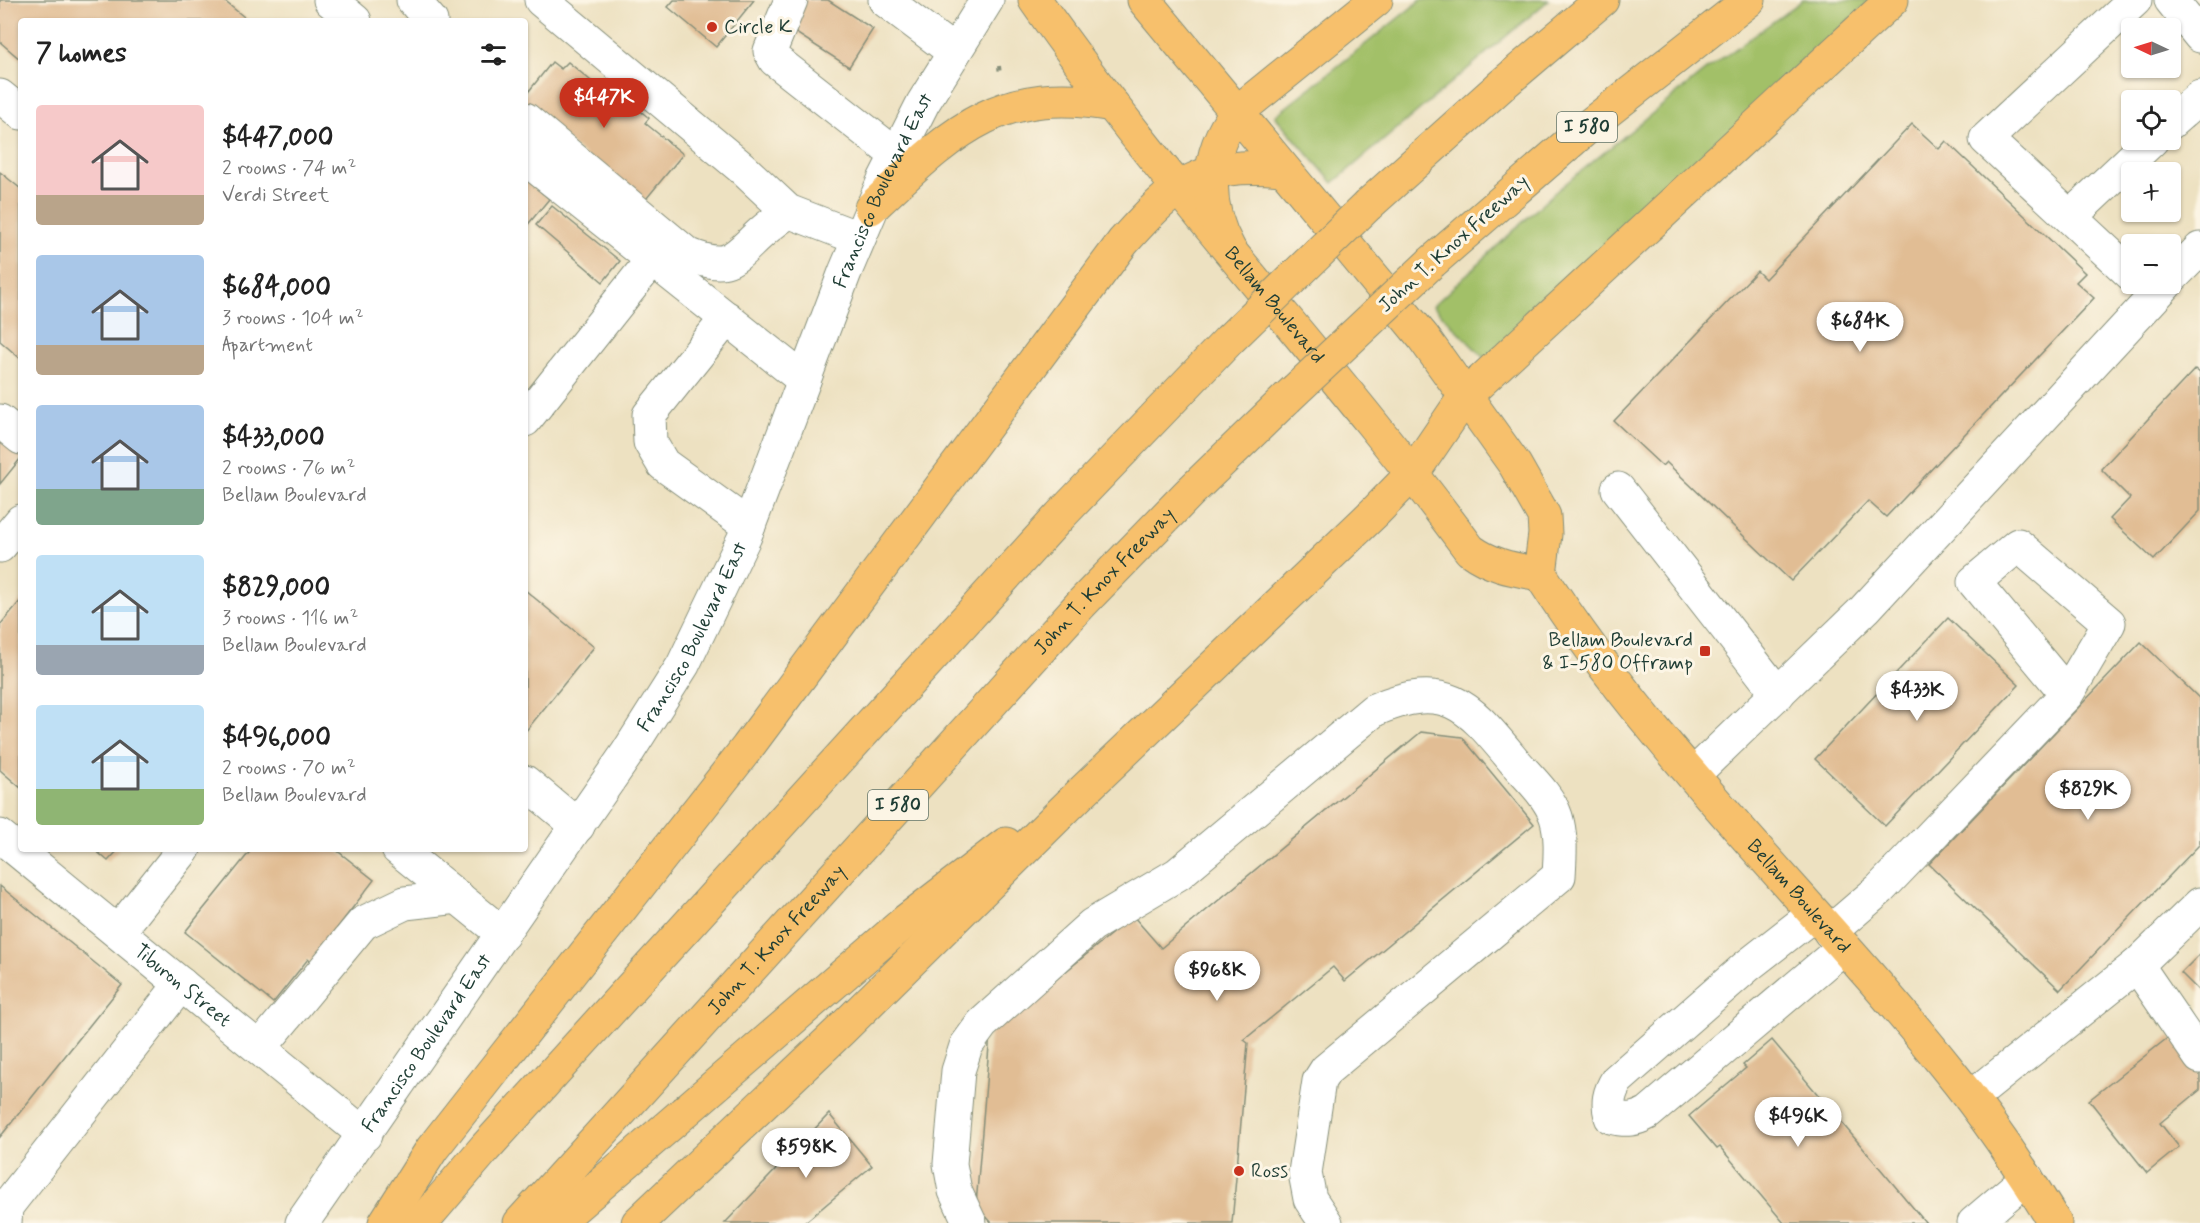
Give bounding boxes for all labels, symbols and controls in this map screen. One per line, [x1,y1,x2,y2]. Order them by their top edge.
place label: Circle K [724,14,793,41]
north arrow [2121,18,2181,78]
map controls [2121,18,2181,294]
marker: Circle K [705,20,719,34]
text: 7 homes [36,37,127,71]
icon: filters [477,38,510,71]
pin: $447K [562,78,646,129]
text: $447K [574,84,634,111]
street label: Francisco Boulevard East [827,88,940,292]
button: locate [2121,90,2181,150]
road number: I 580 [1557,112,1617,142]
text: $447,000 [222,121,333,155]
icon: home [84,129,156,201]
text: 2 rooms · 74 m² [222,155,356,182]
button: + [2121,162,2181,222]
street label: John T. Knox Freeway [1373,169,1535,319]
text: Verdi Street [222,182,329,209]
button: − [2121,234,2181,294]
street label: Bellam Boulevard [1218,241,1331,369]
text: $684,000 [222,271,331,305]
icon: home [84,279,156,351]
pin: $684K [1818,302,1902,353]
text: 3 rooms · 104 m² [222,305,364,332]
text: $684K [1831,308,1889,335]
text: Apartment [222,332,313,359]
text: $433,000 [222,421,325,455]
icon: home [84,429,156,501]
text: 2 rooms · 76 m² [222,455,355,482]
text: Bellam Boulevard [222,482,367,509]
street label: John T. Knox Freeway [1028,502,1181,661]
street label: Francisco Boulevard East [631,537,754,737]
text: $829,000 [222,571,330,605]
icon: home [84,579,156,651]
text: 3 rooms · 116 m² [222,605,358,632]
place label: Bellam Boulevard & I-580 Offramp [1542,627,1693,677]
text: Bellam Boulevard [222,632,367,659]
marker: Bellam Boulevard & I-580 Offramp [1698,644,1712,658]
pin: $433K [1875,671,1959,722]
text: $433K [1890,677,1944,704]
text: $496,000 [222,721,331,755]
icon: home [84,729,156,801]
text: 2 rooms · 70 m² [222,755,356,782]
pin: $829K [2046,770,2130,821]
text: $829K [2059,776,2117,803]
text: Bellam Boulevard [222,782,367,809]
road number: I 580 [868,790,928,820]
street label: Bellam Boulevard [1741,833,1857,959]
street label: John T. Knox Freeway [701,859,852,1021]
street label: Tiburon Street [128,938,237,1033]
street label: Francisco Boulevard East [355,948,498,1138]
pin: $968K [1175,951,1259,1002]
text: $968K [1188,957,1246,984]
pin: $496K [1756,1097,1840,1148]
text: $496K [1769,1103,1827,1130]
pin: $598K [764,1128,848,1179]
text: $598K [776,1134,836,1161]
place label: Ross [1251,1158,1288,1185]
marker: Ross [1232,1164,1246,1178]

